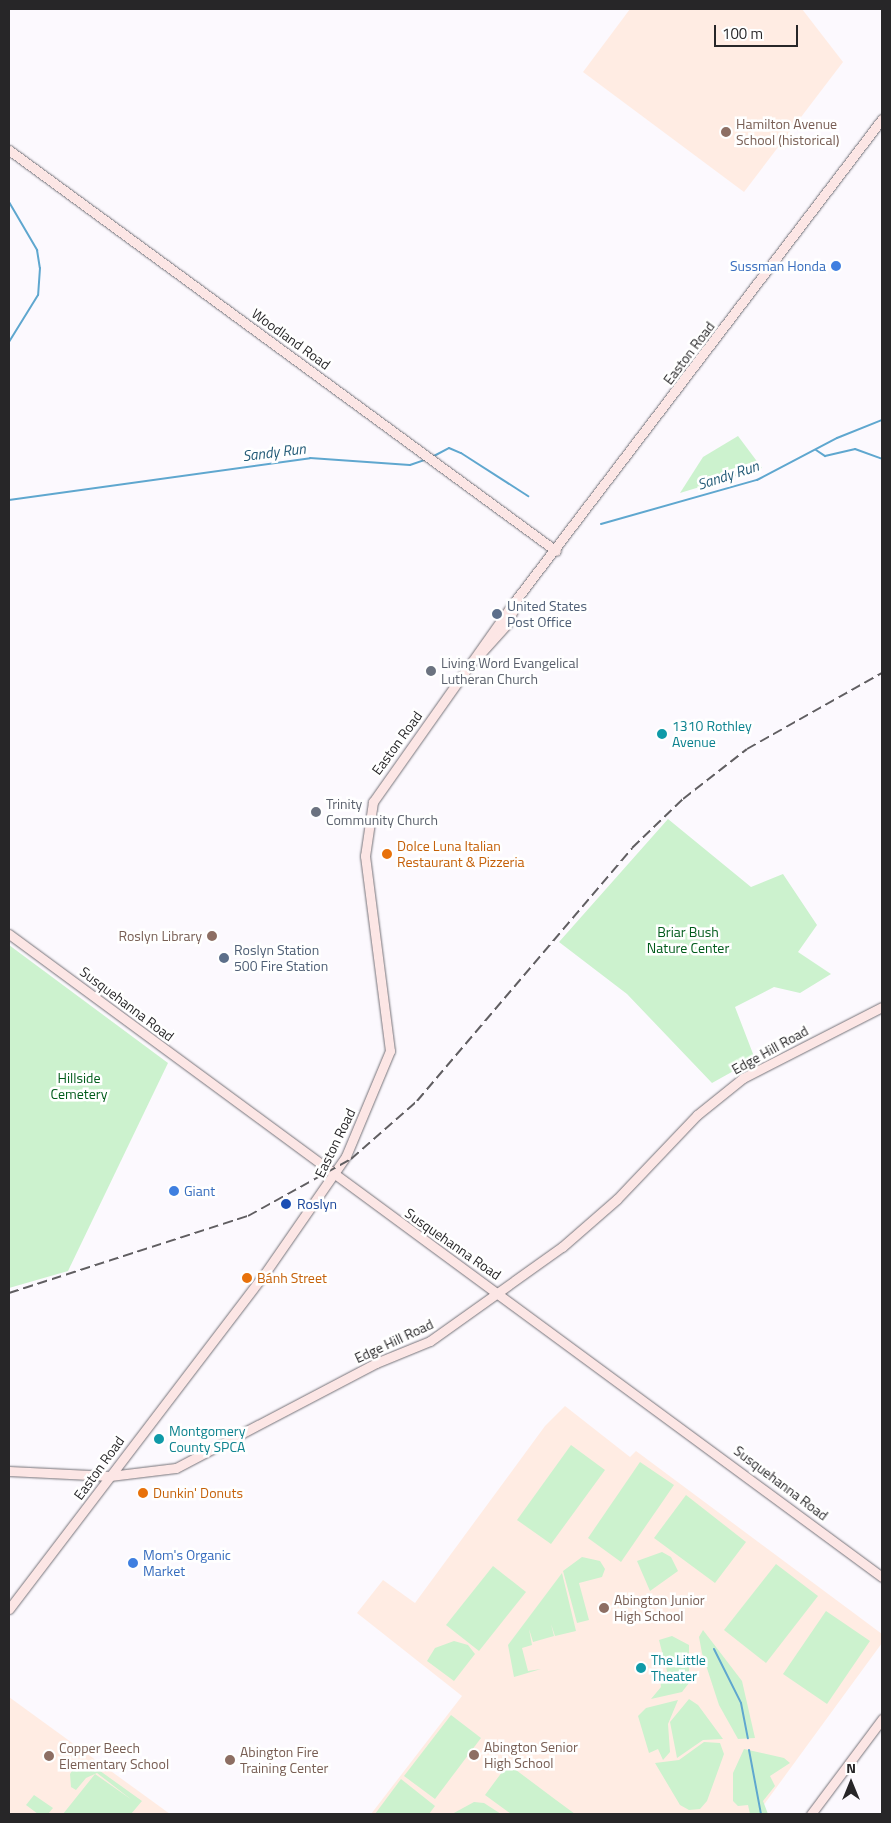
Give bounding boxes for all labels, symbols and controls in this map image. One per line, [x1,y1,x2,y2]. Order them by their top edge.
scale bar [716,15,800,47]
text: 100 m [722,22,763,45]
place label: Hamilton Avenue School (historical) [736,116,839,148]
marker: Hamilton Avenue School (historical) [720,126,732,138]
place label: Sussman Honda [730,258,826,274]
marker: Sussman Honda [830,260,842,272]
street label: Woodland Road [248,305,334,373]
street label: Easton Road [660,318,718,388]
water label: Sandy Run [241,439,307,465]
water label: Sandy Run [695,457,761,493]
place label: United States Post Office [507,598,587,630]
marker: United States Post Office [491,608,503,620]
place label: Living Word Evangelical Lutheran Church [441,655,579,688]
marker: Living Word Evangelical Lutheran Church [425,665,437,677]
street label: Easton Road [368,708,426,778]
place label: 1310 Rothley Avenue [672,718,752,750]
marker: 1310 Rothley Avenue [656,728,668,740]
place label: Trinity Community Church [326,796,438,829]
marker: Trinity Community Church [310,806,322,818]
place label: Dolce Luna Italian Restaurant & Pizzeria [397,838,525,870]
marker: Dolce Luna Italian Restaurant & Pizzeria [381,848,393,860]
park label: Briar Bush Nature Center [647,924,729,956]
place label: Roslyn Library [118,928,202,944]
marker: Roslyn Library [206,930,218,942]
place label: Roslyn Station 500 Fire Station [234,942,328,974]
marker: Roslyn Station 500 Fire Station [218,952,230,964]
street label: Susquehanna Road [77,963,177,1045]
street label: Edge Hill Road [729,1022,811,1078]
park label: Hillside Cemetery [51,1070,107,1102]
street label: Easton Road [311,1106,359,1180]
place label: Giant [184,1183,215,1199]
marker: Giant [168,1185,180,1197]
place label: Roslyn [297,1196,337,1212]
marker: Roslyn [279,1197,293,1211]
street label: Susquehanna Road [402,1205,504,1283]
place label: Bánh Street [257,1270,327,1286]
marker: Bánh Street [241,1272,253,1284]
street label: Edge Hill Road [352,1315,436,1367]
place label: Montgomery County SPCA [169,1423,245,1455]
street label: Easton Road [70,1433,128,1503]
marker: Montgomery County SPCA [153,1433,165,1445]
street label: Susquehanna Road [731,1442,831,1524]
place label: Dunkin' Donuts [153,1485,243,1501]
marker: Dunkin' Donuts [137,1487,149,1499]
place label: Mom's Organic Market [143,1547,231,1580]
marker: Mom's Organic Market [127,1557,139,1569]
place label: Abington Junior High School [614,1592,705,1624]
marker: Abington Junior High School [598,1602,610,1614]
place label: The Little Theater [651,1652,706,1684]
marker: The Little Theater [635,1662,647,1674]
place label: Abington Senior High School [484,1739,578,1771]
place label: Copper Beech Elementary School [59,1740,169,1772]
place label: Abington Fire Training Center [240,1744,328,1776]
marker: Abington Senior High School [468,1749,480,1761]
marker: Copper Beech Elementary School [43,1750,55,1762]
marker: Abington Fire Training Center [224,1754,236,1766]
text: N [846,1757,856,1778]
north arrow [826,1758,876,1808]

